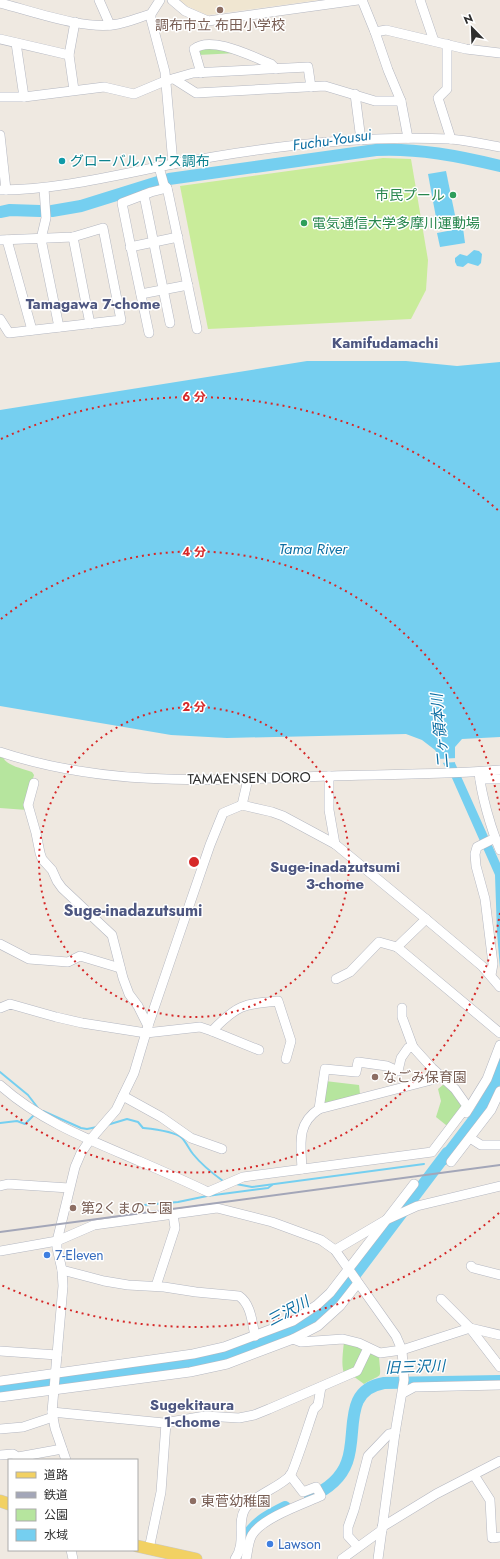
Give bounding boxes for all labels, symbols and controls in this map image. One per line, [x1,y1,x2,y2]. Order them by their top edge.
marker: 調布市立 布田小学校 [215,5,225,15]
north arrow [452,8,492,48]
text: N [461,10,475,28]
place label: 調布市立 布田小学校 [155,15,285,35]
water label: Fuchu-Yousui [291,124,373,156]
place label: グローバルハウス調布 [70,151,210,171]
marker: グローバルハウス調布 [57,156,67,166]
place label: 市民プール [375,185,445,205]
marker: 市民プール [448,190,458,200]
place label: 電気通信大学多摩川運動場 [312,213,480,233]
marker: 電気通信大学多摩川運動場 [299,218,309,228]
district label: Tamagawa 7-chome [26,293,161,315]
district label: Kamifudamachi [332,332,438,354]
text: 6 分 [182,388,206,406]
water label: Tama River [279,538,348,560]
text: 4 分 [182,543,206,561]
water label: 二ヶ領本川 [426,691,454,769]
text: 2 分 [182,698,206,716]
street label: TAMAENSEN DORO [187,767,311,789]
centre of rings [187,855,201,869]
district label: Suge-inadazutsumi 3-chome [270,856,400,895]
district label: Suge-inadazutsumi [64,899,202,922]
place label: なごみ保育園 [383,1067,467,1087]
marker: なごみ保育園 [370,1072,380,1082]
place label: 第2くまのこ園 [81,1198,173,1218]
marker: 第2くまのこ園 [68,1203,78,1213]
place label: 7-Eleven [55,1245,104,1265]
marker: 7-Eleven [42,1250,52,1260]
water label: 三沢川 [263,1290,315,1331]
water label: 旧三沢川 [385,1355,447,1379]
district label: Sugekitaura 1-chome [150,1394,234,1433]
legend [8,1459,138,1551]
text: 道路 [44,1466,68,1484]
text: 鉄道 [44,1486,68,1504]
place label: 東菅幼稚園 [201,1491,271,1511]
marker: 東菅幼稚園 [188,1496,198,1506]
text: 公園 [44,1506,68,1524]
text: 水域 [44,1526,68,1544]
place label: Lawson [278,1534,321,1554]
marker: Lawson [265,1539,275,1549]

